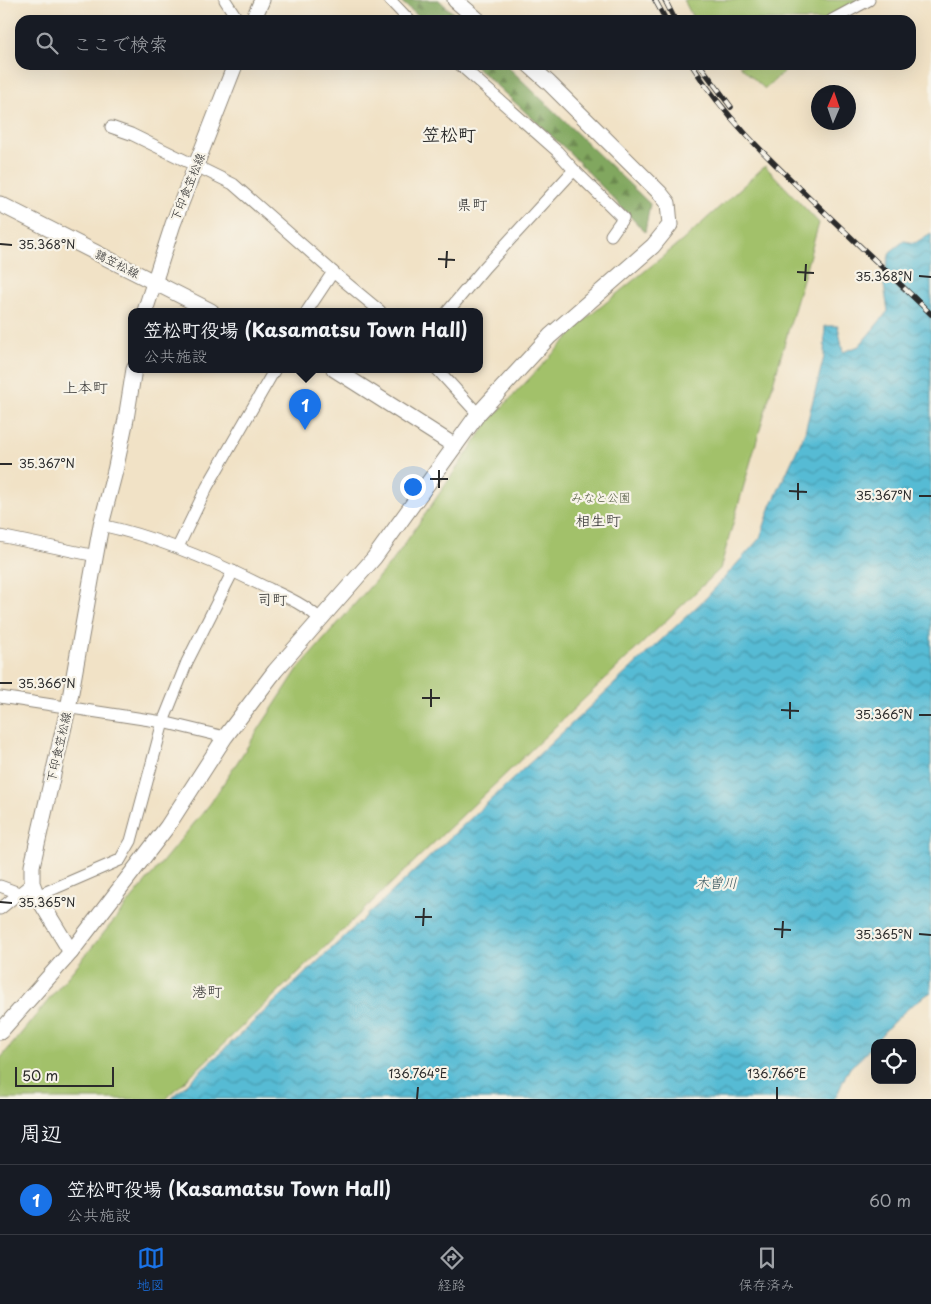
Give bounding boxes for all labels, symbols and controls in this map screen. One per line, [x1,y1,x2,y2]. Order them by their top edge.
search box [15,15,916,70]
icon: search [33,29,61,57]
text: ここで検索 [73,29,168,57]
north arrow [811,85,856,130]
district label: 笠松町 [422,120,476,147]
street label: 下印食笠松線 [165,150,209,223]
district label: 県町 [457,192,488,215]
text: 35.368°N [19,235,75,253]
street label: 鶉笠松線 [92,244,143,282]
text: 35.368°N [856,267,912,285]
popup [128,308,483,373]
text: 笠松町役場 (Kasamatsu Town Hall) [143,315,468,343]
text: 公共施設 [143,343,207,367]
district label: 上本町 [62,375,108,398]
pin: 1 [289,389,321,430]
text: 35.367°N [19,454,75,472]
your location [400,474,426,500]
text: 35.367°N [856,486,912,504]
park label: みなと公園 [571,488,631,506]
district label: 相生町 [575,508,621,531]
district label: 司町 [257,587,288,610]
text: 35.366°N [18,674,76,692]
text: 35.366°N [855,705,913,723]
street label: 下印食笠松線 [41,710,75,784]
water label: 木曽川 [695,872,737,893]
text: 35.365°N [19,893,75,911]
text: 35.365°N [856,925,912,943]
district label: 港町 [192,979,223,1002]
map controls [871,1039,916,1084]
button: locate [871,1039,916,1084]
scale bar [15,1064,114,1087]
text: 136.764°E [389,1064,447,1082]
text: 136.766°E [748,1064,806,1082]
text: 50 m [22,1065,58,1086]
text: 周辺 [20,1116,62,1148]
text: 笠松町役場 (Kasamatsu Town Hall) [67,1174,391,1202]
text: 1 [32,1188,40,1212]
text: 60 m [869,1188,911,1212]
text: 公共施設 [67,1202,131,1226]
tab: 地図 [137,1244,165,1295]
tab: 経路 [438,1244,466,1295]
tab: 保存済み [739,1244,795,1295]

